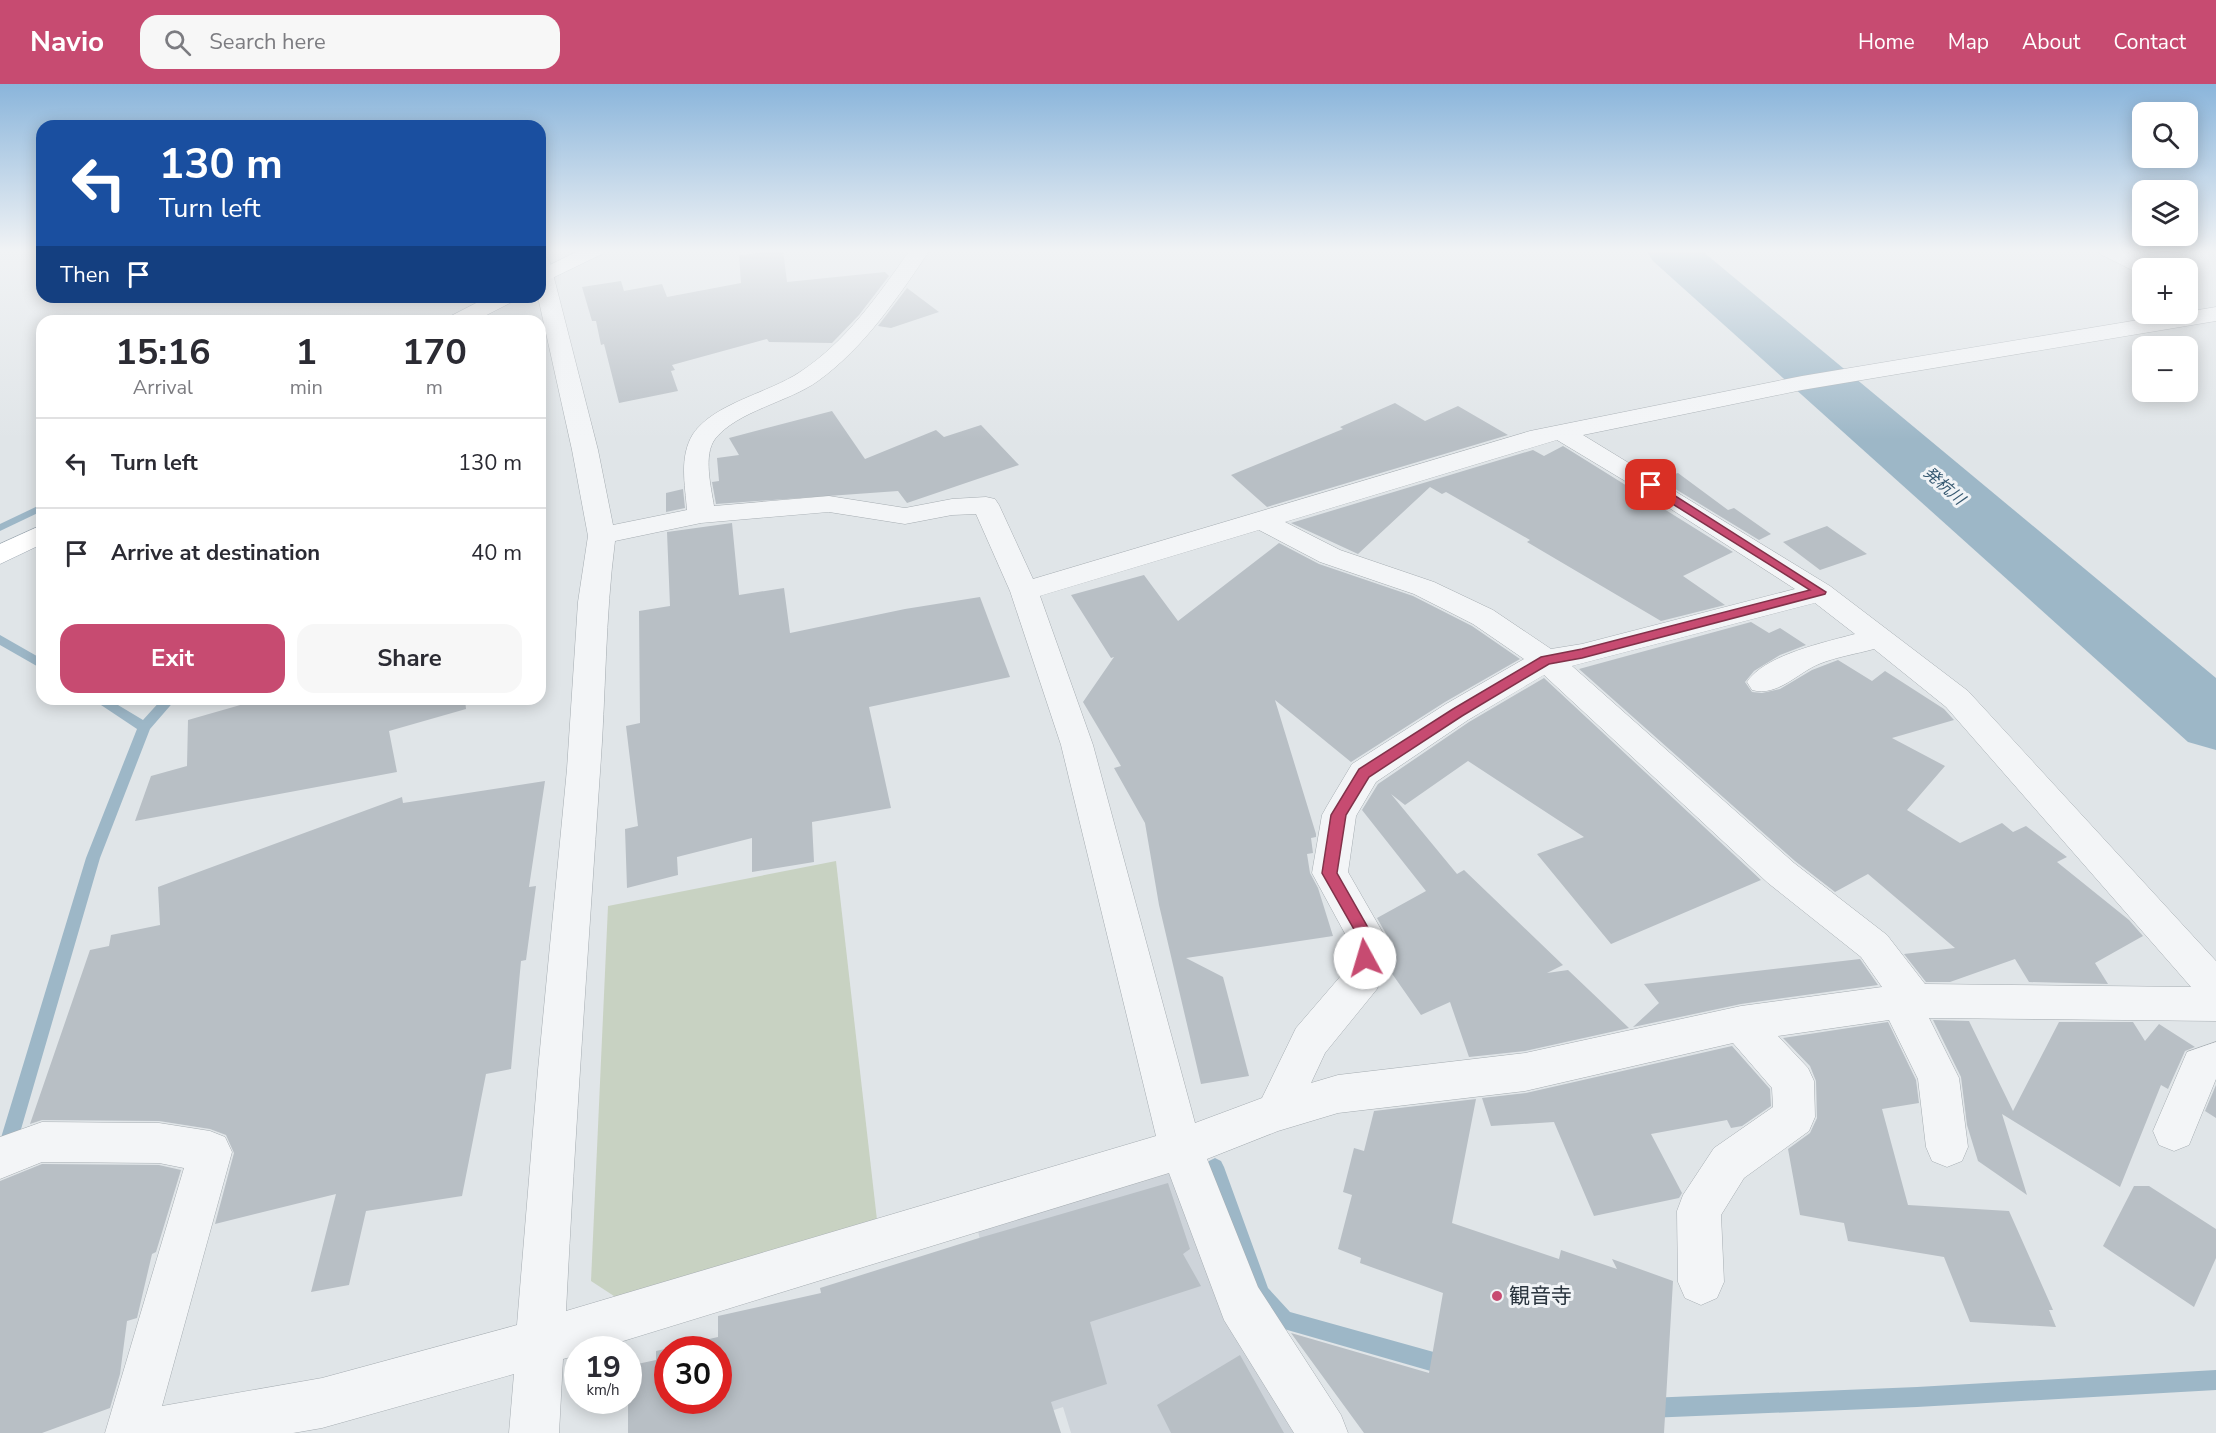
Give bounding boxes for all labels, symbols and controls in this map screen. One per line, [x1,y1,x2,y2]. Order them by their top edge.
search box [140,15,560,69]
text: Navio [30,23,104,61]
icon: search [161,26,194,59]
text: Search here [209,27,326,57]
text: Home [1858,28,1915,56]
text: Map [1948,28,1989,56]
text: About [2022,28,2080,56]
text: Contact [2113,28,2186,56]
map controls [2132,102,2198,402]
button: search [2132,102,2198,168]
text: 130 m [159,136,283,193]
icon: left [60,144,138,222]
button: layers [2132,180,2198,246]
text: Turn left [159,190,260,227]
icon: arrive [122,258,155,291]
button: + [2132,258,2198,324]
text: Then [60,260,110,290]
text: 15:16 [115,328,211,377]
text: 1 [295,328,317,377]
text: 170 [402,328,467,377]
button: − [2132,336,2198,402]
text: Arrival [133,374,193,401]
text: min [290,374,323,401]
text: m [426,374,443,401]
icon: left [60,447,93,480]
text: Turn left [111,448,198,478]
text: 130 m [458,448,522,478]
pin [1625,459,1676,510]
water label: 発杭川 [1919,462,1971,511]
icon: arrive [1634,468,1667,501]
icon: arrive [60,537,93,570]
text: Arrive at destination [111,538,320,568]
text: 40 m [471,538,522,568]
button: Exit [60,624,285,693]
button: Share [297,624,522,693]
position arrow [1333,926,1397,990]
place label: 観音寺 [1509,1282,1572,1310]
marker: 観音寺 [1490,1289,1504,1303]
speed limit sign: 30 [654,1336,732,1414]
text: 19 [585,1347,621,1388]
text: km/h [586,1380,620,1400]

